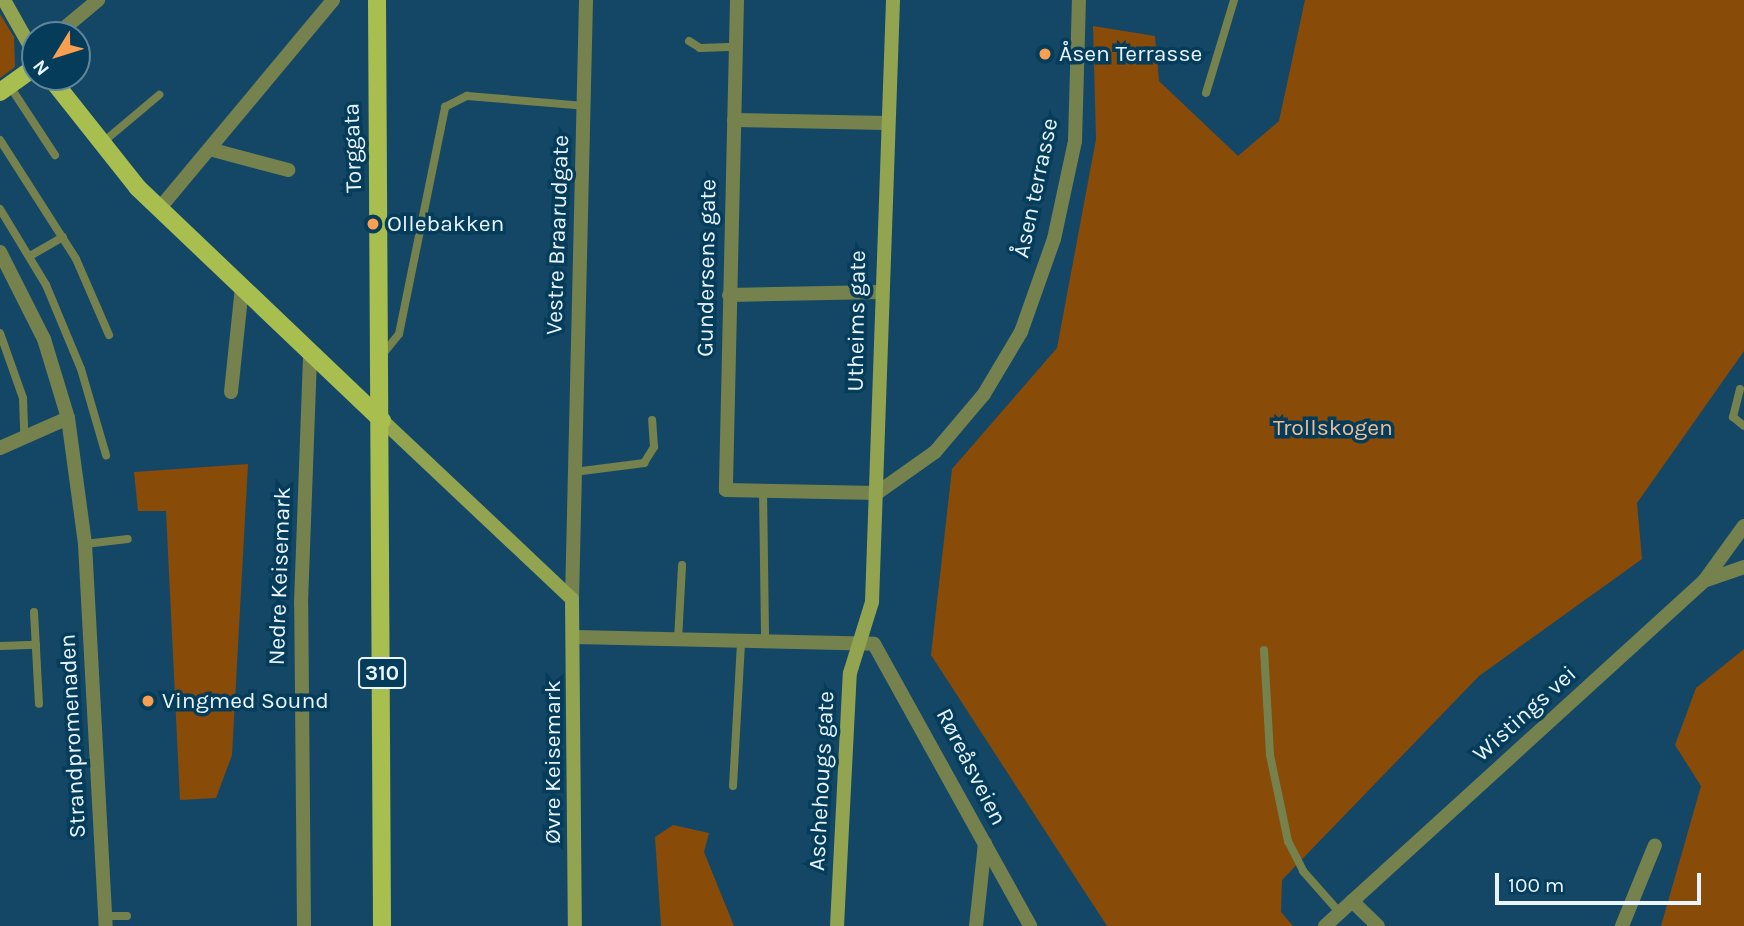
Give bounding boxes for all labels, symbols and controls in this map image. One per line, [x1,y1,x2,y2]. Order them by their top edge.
north arrow [21,21,91,91]
place label: Åsen Terrasse [1059,40,1202,68]
marker: Åsen Terrasse [1037,46,1053,62]
text: N [28,56,54,80]
street label: Torggata [338,102,368,194]
street label: Åsen terrasse [1008,116,1064,260]
street label: Vestre Braarudgate [541,134,575,336]
street label: Gundersens gate [692,179,722,357]
place label: Ollebakken [387,210,504,238]
marker: Ollebakken [365,216,381,232]
street label: Utheims gate [842,250,872,392]
park label: Trollskogen [1273,414,1393,442]
street label: Nedre Keisemark [263,486,297,666]
street label: Strandpromenaden [54,633,92,839]
road number: 310 [358,656,406,690]
street label: Wistings vei [1468,660,1582,768]
street label: Øvre Keisemark [539,680,567,844]
place label: Vingmed Sound [162,687,329,715]
street label: Aschehougs gate [804,690,840,872]
marker: Vingmed Sound [140,693,156,709]
street label: Røreåsveien [930,704,1012,830]
scale bar [1499,860,1706,904]
text: 100 m [1508,873,1565,897]

